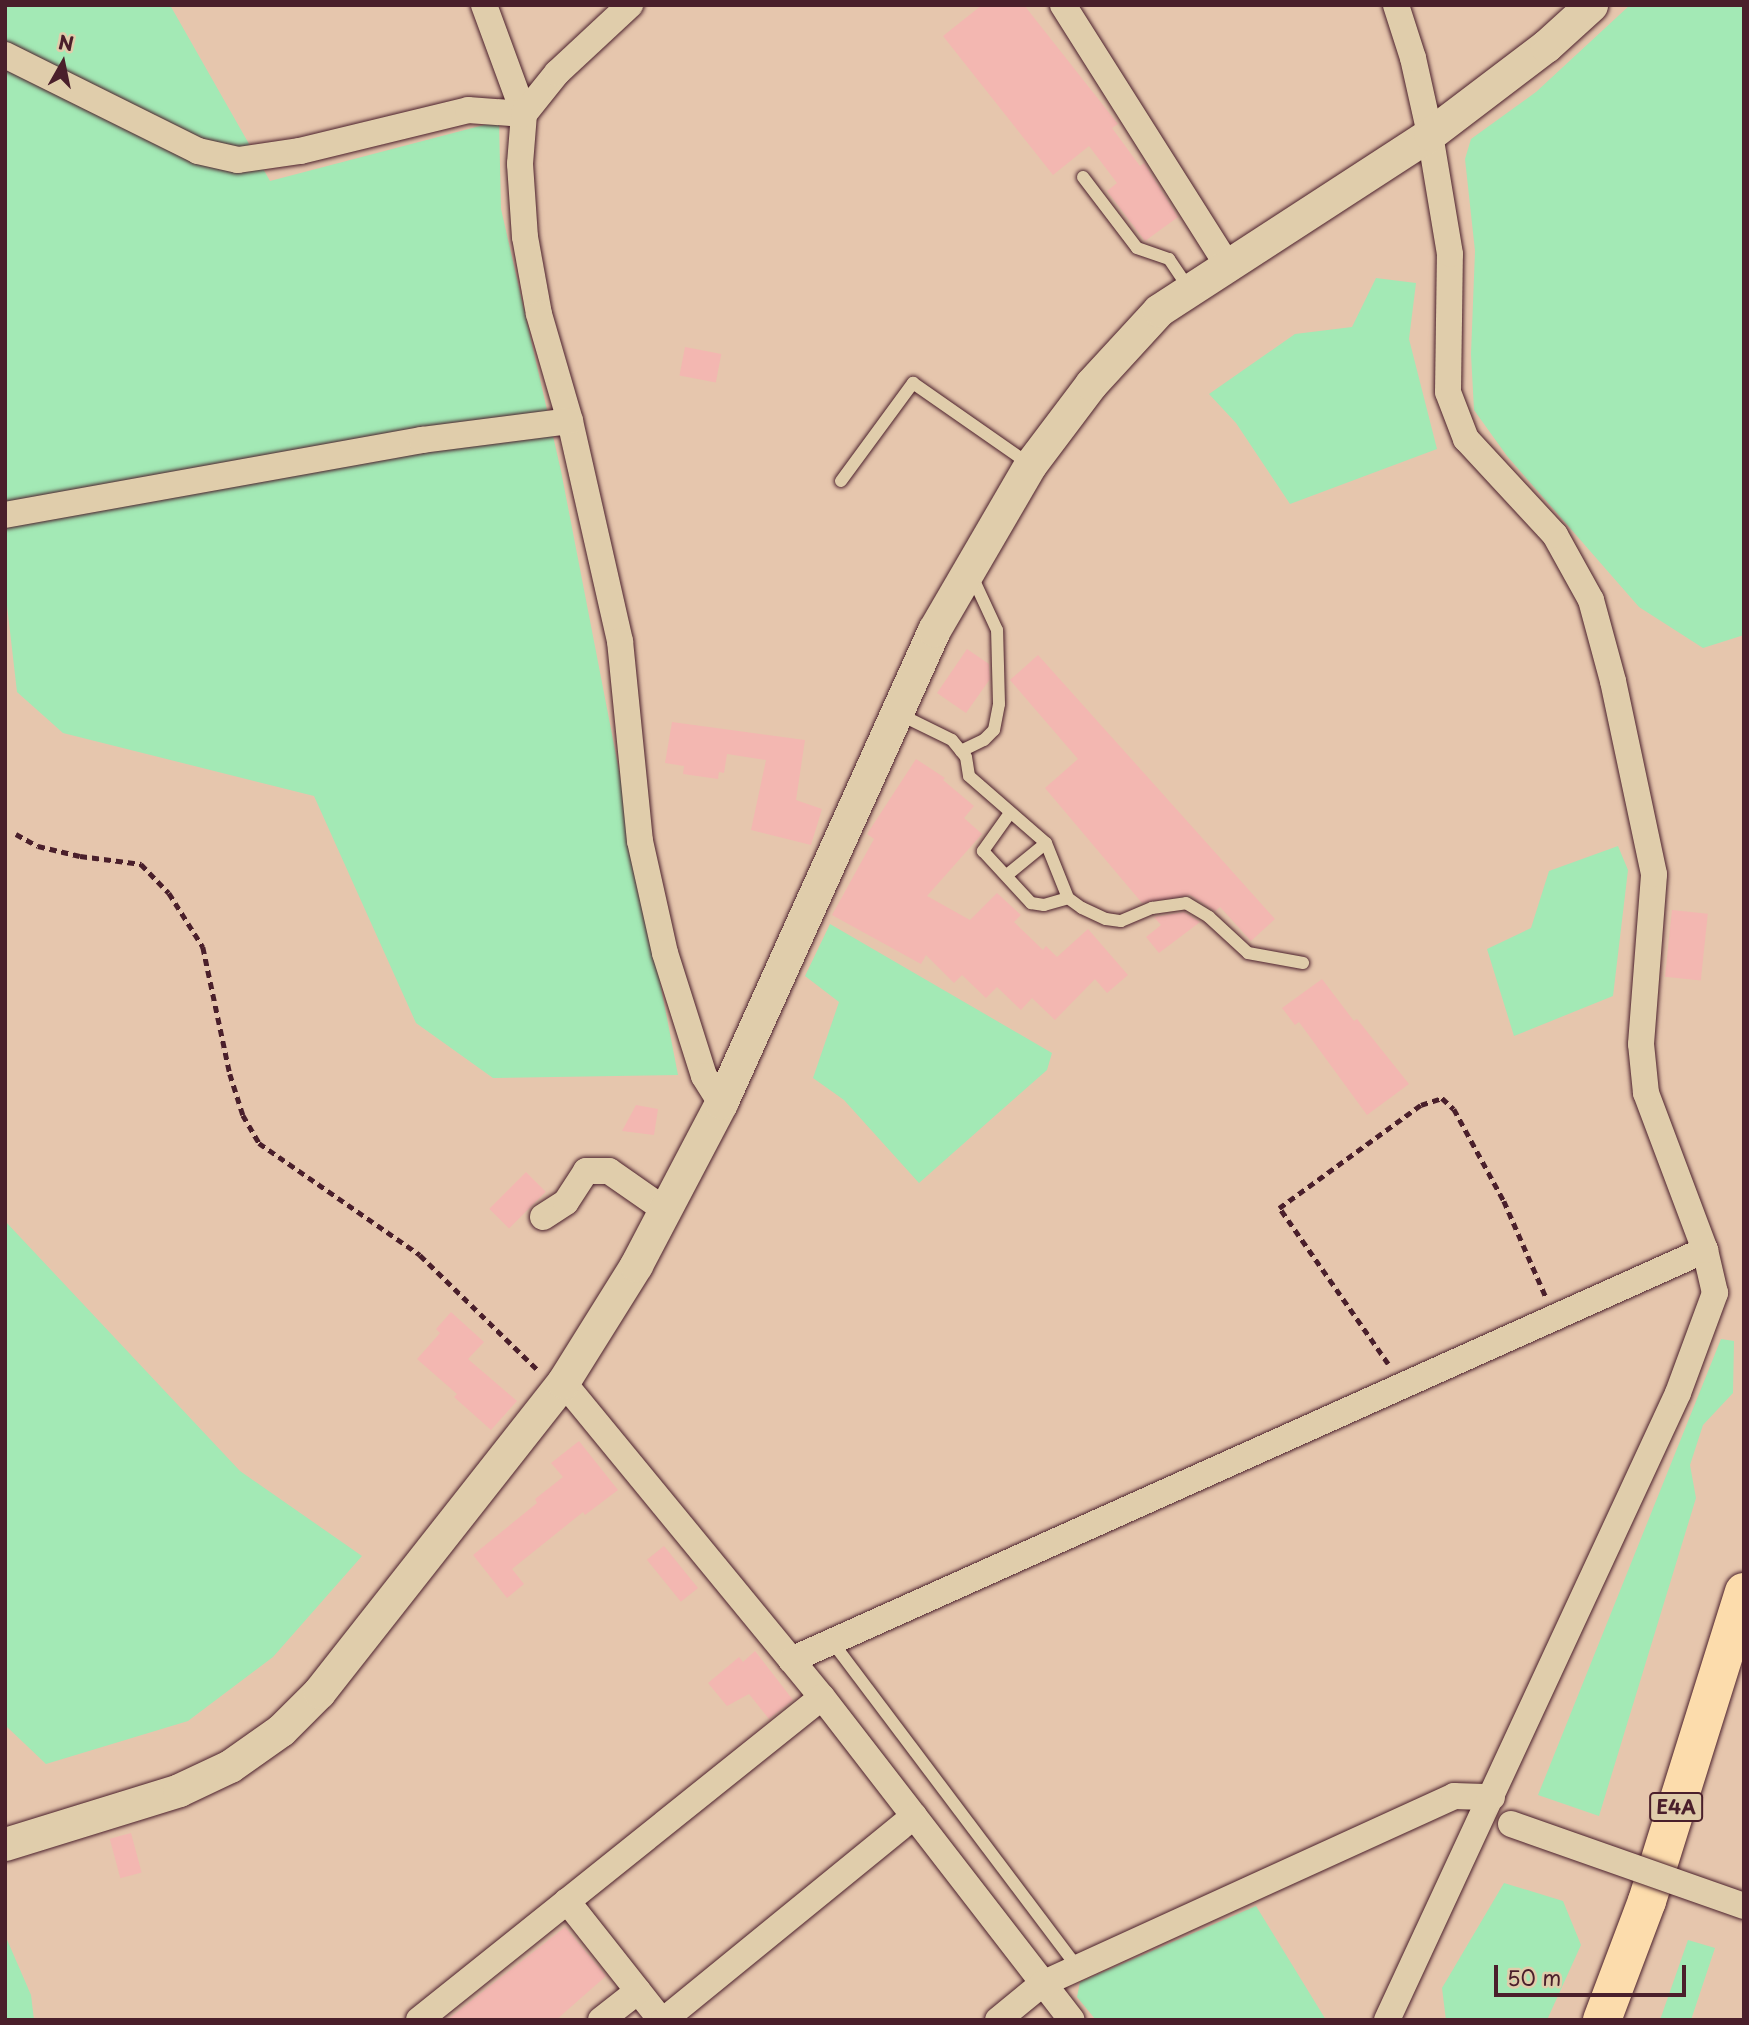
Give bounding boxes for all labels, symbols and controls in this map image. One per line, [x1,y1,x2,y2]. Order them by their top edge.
text: N [57,27,76,57]
north arrow [28,28,98,98]
road number: E4A [1648,1792,1704,1823]
scale bar [1497,1952,1690,1996]
text: 50 m [1507,1961,1561,1993]

